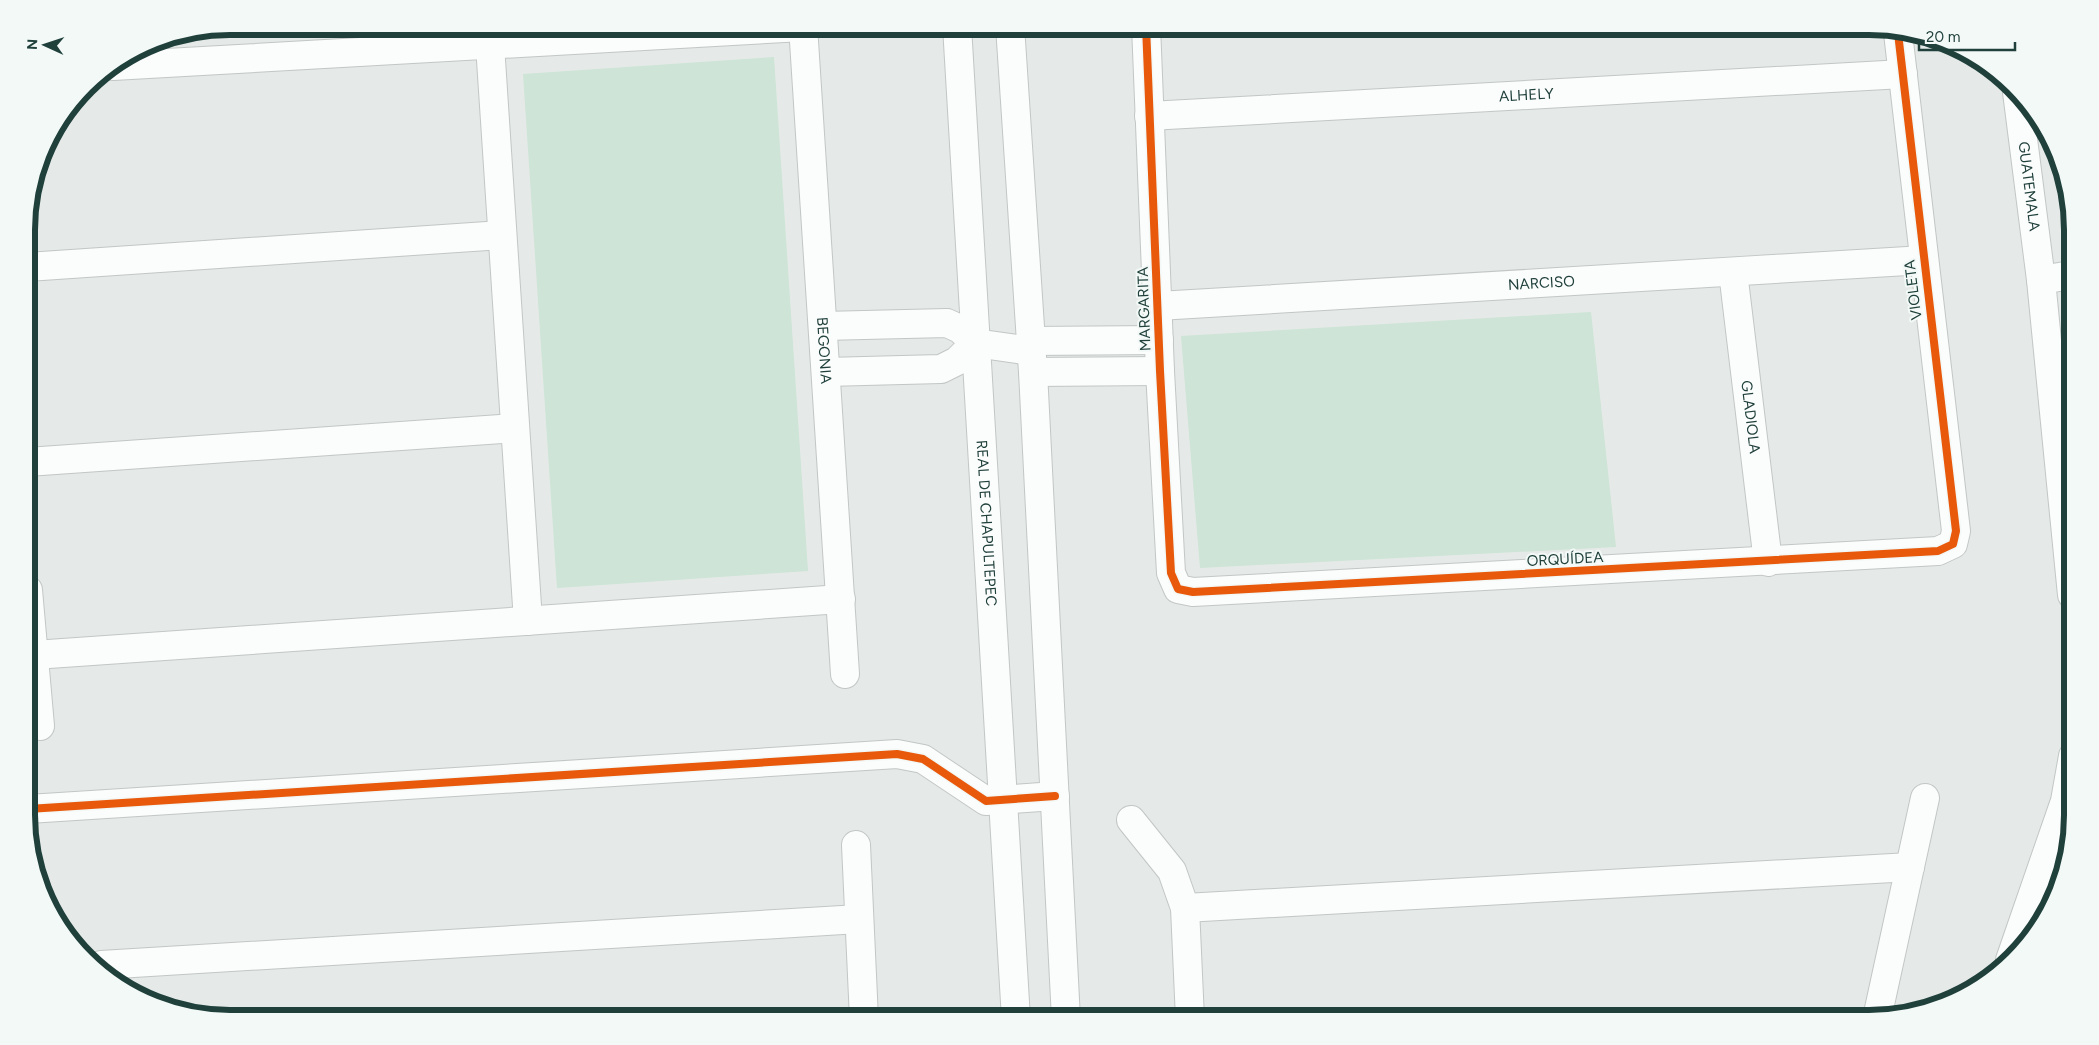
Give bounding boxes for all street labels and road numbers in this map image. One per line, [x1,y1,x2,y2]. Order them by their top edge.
street label: ALHELY [1499,84,1554,105]
street label: GUATEMALA [2014,140,2044,232]
street label: VIOLETA [1900,259,1926,321]
street label: MARGARITA [1134,266,1154,352]
street label: NARCISO [1507,272,1575,294]
street label: BEGONIA [813,316,835,384]
street label: GLADIOLA [1737,379,1764,454]
street label: REAL DE CHAPULTEPEC [973,439,1000,607]
street label: ORQUÍDEA [1526,548,1604,570]

